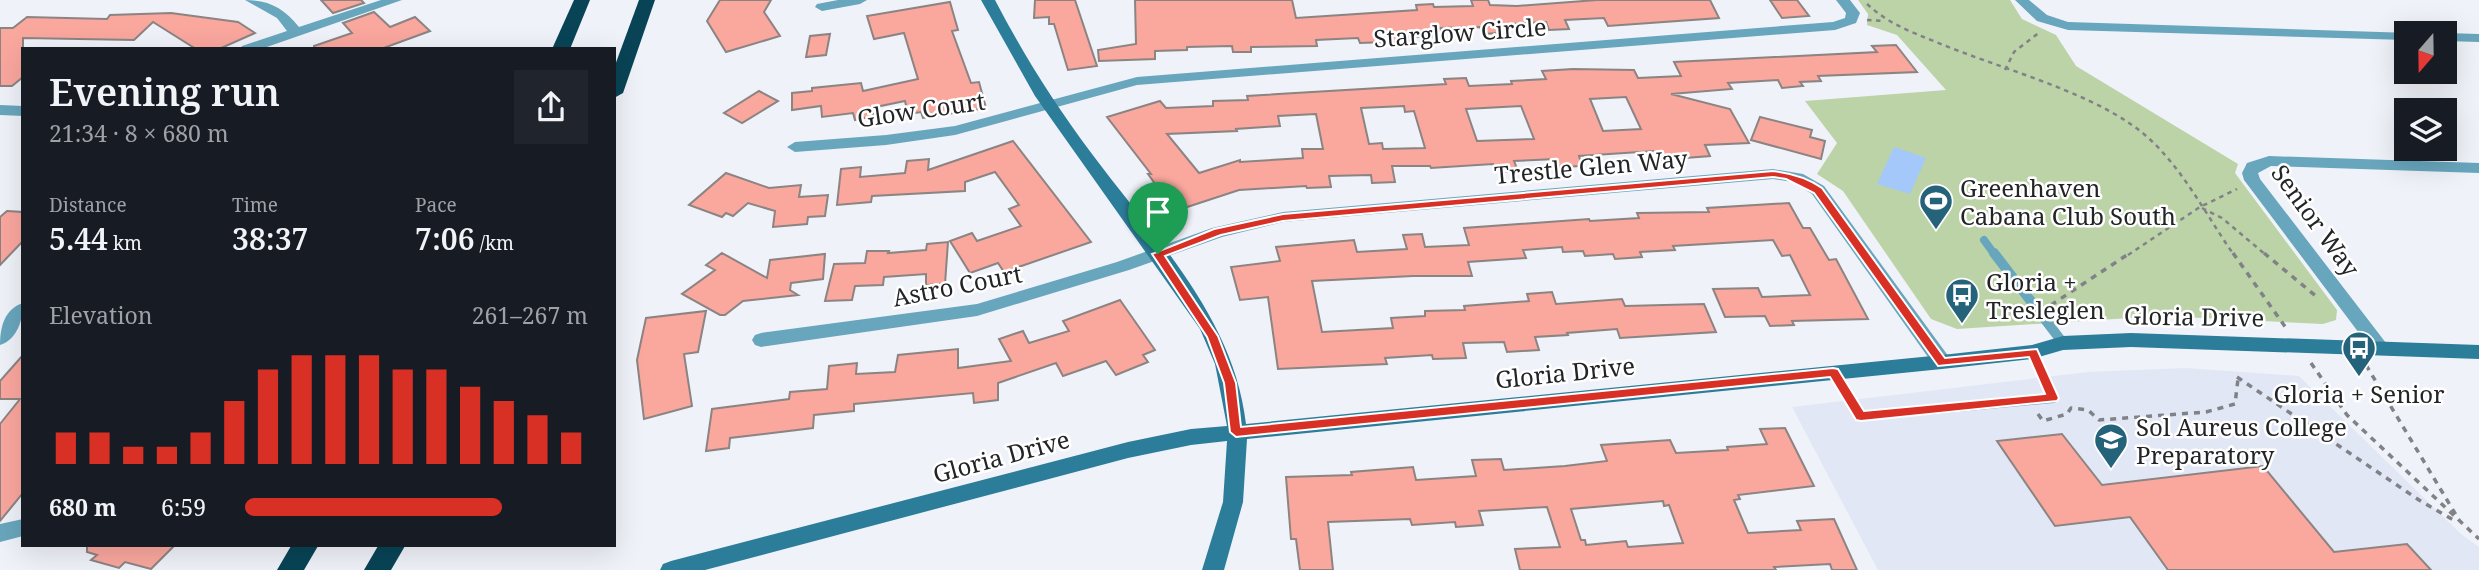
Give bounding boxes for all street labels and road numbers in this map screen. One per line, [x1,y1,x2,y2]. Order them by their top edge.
street label: Starglow Circle [1372,9,1548,55]
street label: Glow Court [855,84,987,134]
street label: Trestle Glen Way [1493,141,1689,191]
street label: Senior Way [2264,158,2368,283]
street label: Astro Court [889,256,1025,314]
street label: Gloria Drive [2124,298,2264,334]
street label: Gloria Drive [1493,348,1637,396]
street label: Gloria Drive [929,422,1073,490]

